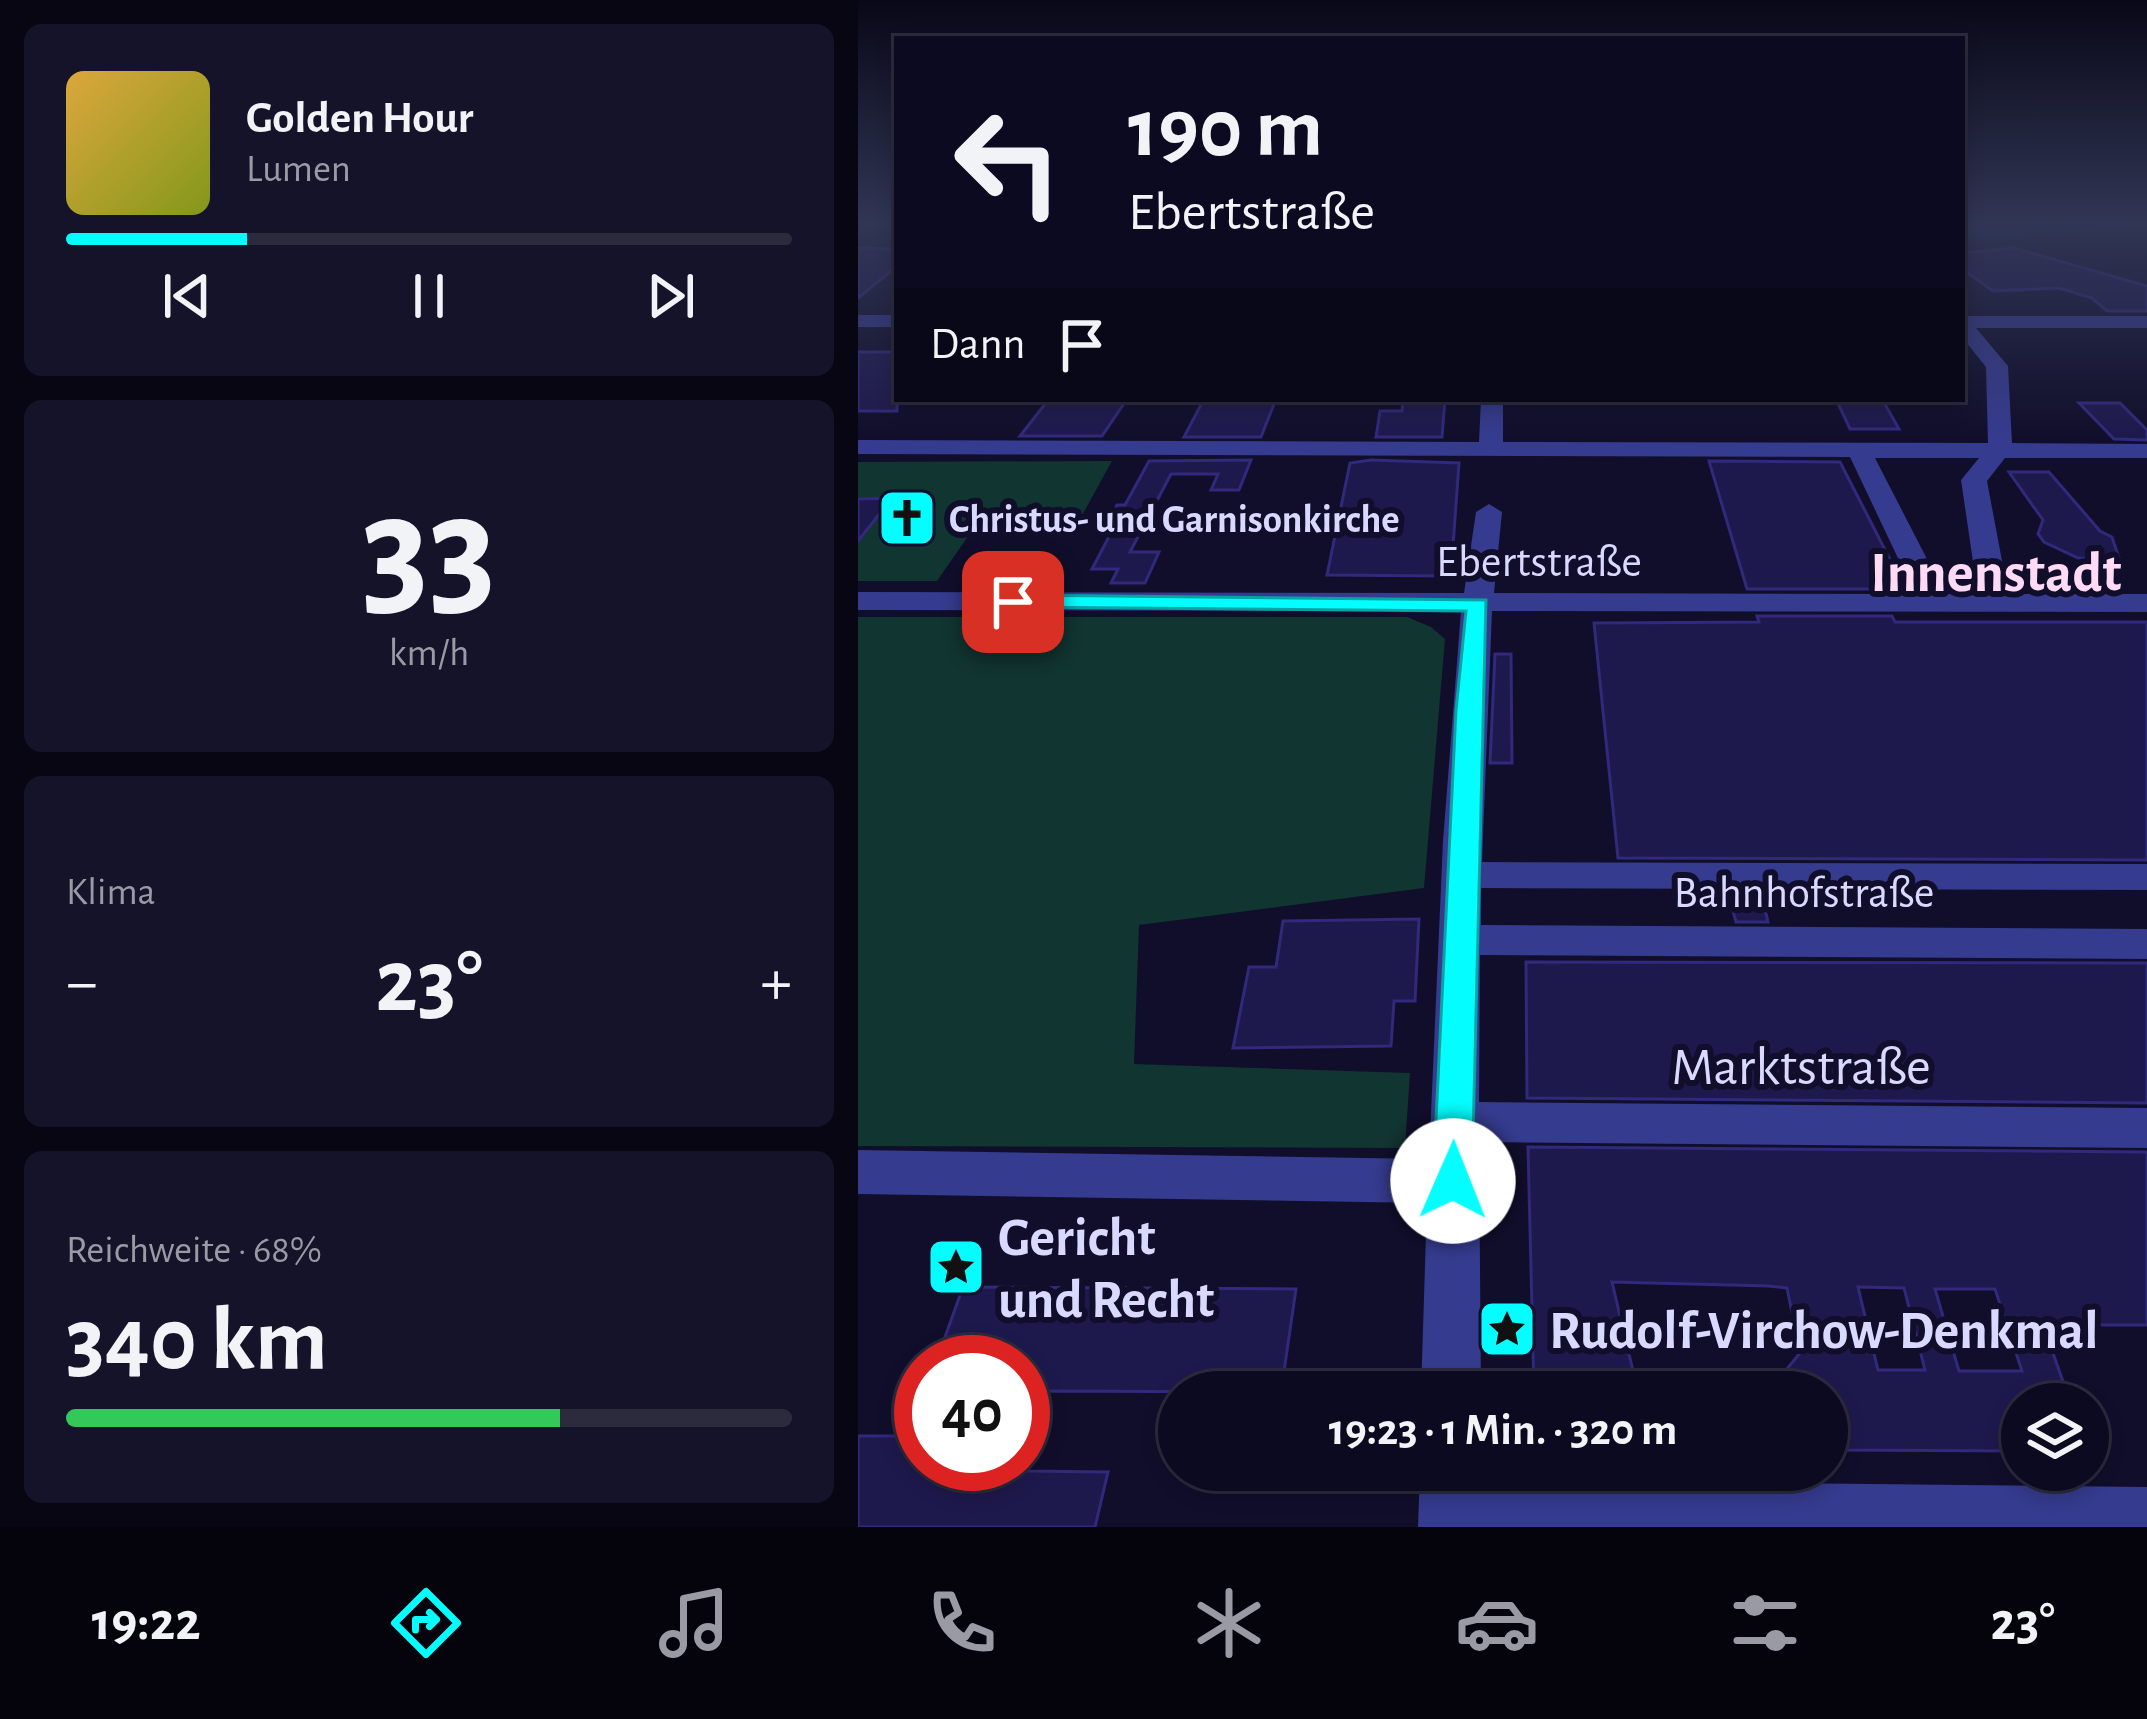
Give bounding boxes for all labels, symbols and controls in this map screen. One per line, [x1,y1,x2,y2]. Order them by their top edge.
icon: left [930,84,1086,240]
text: 190 m [1128,88,1323,172]
text: Golden Hour [246,96,473,141]
text: Lumen [246,150,351,189]
text: Ebertstraße [1128,186,1375,240]
icon: previous [154,263,220,329]
icon: pause [396,263,462,329]
icon: next [638,263,704,329]
icon: arrive [1049,312,1115,378]
text: Dann [930,322,1025,367]
text: 33 [362,474,496,630]
church icon: Christus- und Garnisonkirche [876,487,938,549]
place label: Christus- und Garnisonkirche [949,501,1400,540]
street label: Ebertstraße [1436,540,1642,585]
district label: Innenstadt [1870,545,2122,602]
pin [962,551,1064,653]
icon: arrive [980,569,1046,635]
text: km/h [389,634,469,673]
street label: Bahnhofstraße [1674,871,1934,916]
text: Klima [66,873,156,912]
text: 23° [375,938,483,1028]
text: − [66,950,98,1016]
text: + [760,950,792,1016]
street label: Marktstraße [1671,1041,1931,1095]
position arrow [1390,1118,1516,1244]
place label: Gericht und Recht [998,1212,1214,1328]
text: Reichweite · 68% [66,1231,322,1270]
place icon: Gericht und Recht [925,1236,987,1298]
text: 340 km [66,1296,328,1386]
place icon: Rudolf-Virchow-Denkmal [1476,1298,1538,1360]
place label: Rudolf-Virchow-Denkmal [1549,1305,2098,1359]
speed limit sign: 40 [894,1335,1050,1491]
map controls [2001,1383,2109,1491]
button: layers [2001,1383,2109,1491]
text: 19:23 · 1 Min. · 320 m [1329,1408,1677,1453]
icon: directions [384,1581,468,1665]
icon: music [652,1581,736,1665]
icon: phone [920,1581,1004,1665]
icon: climate [1187,1581,1271,1665]
icon: car [1455,1581,1539,1665]
icon: filters [1723,1581,1807,1665]
text: 19:22 [92,1596,201,1650]
text: 23° [1991,1596,2055,1650]

